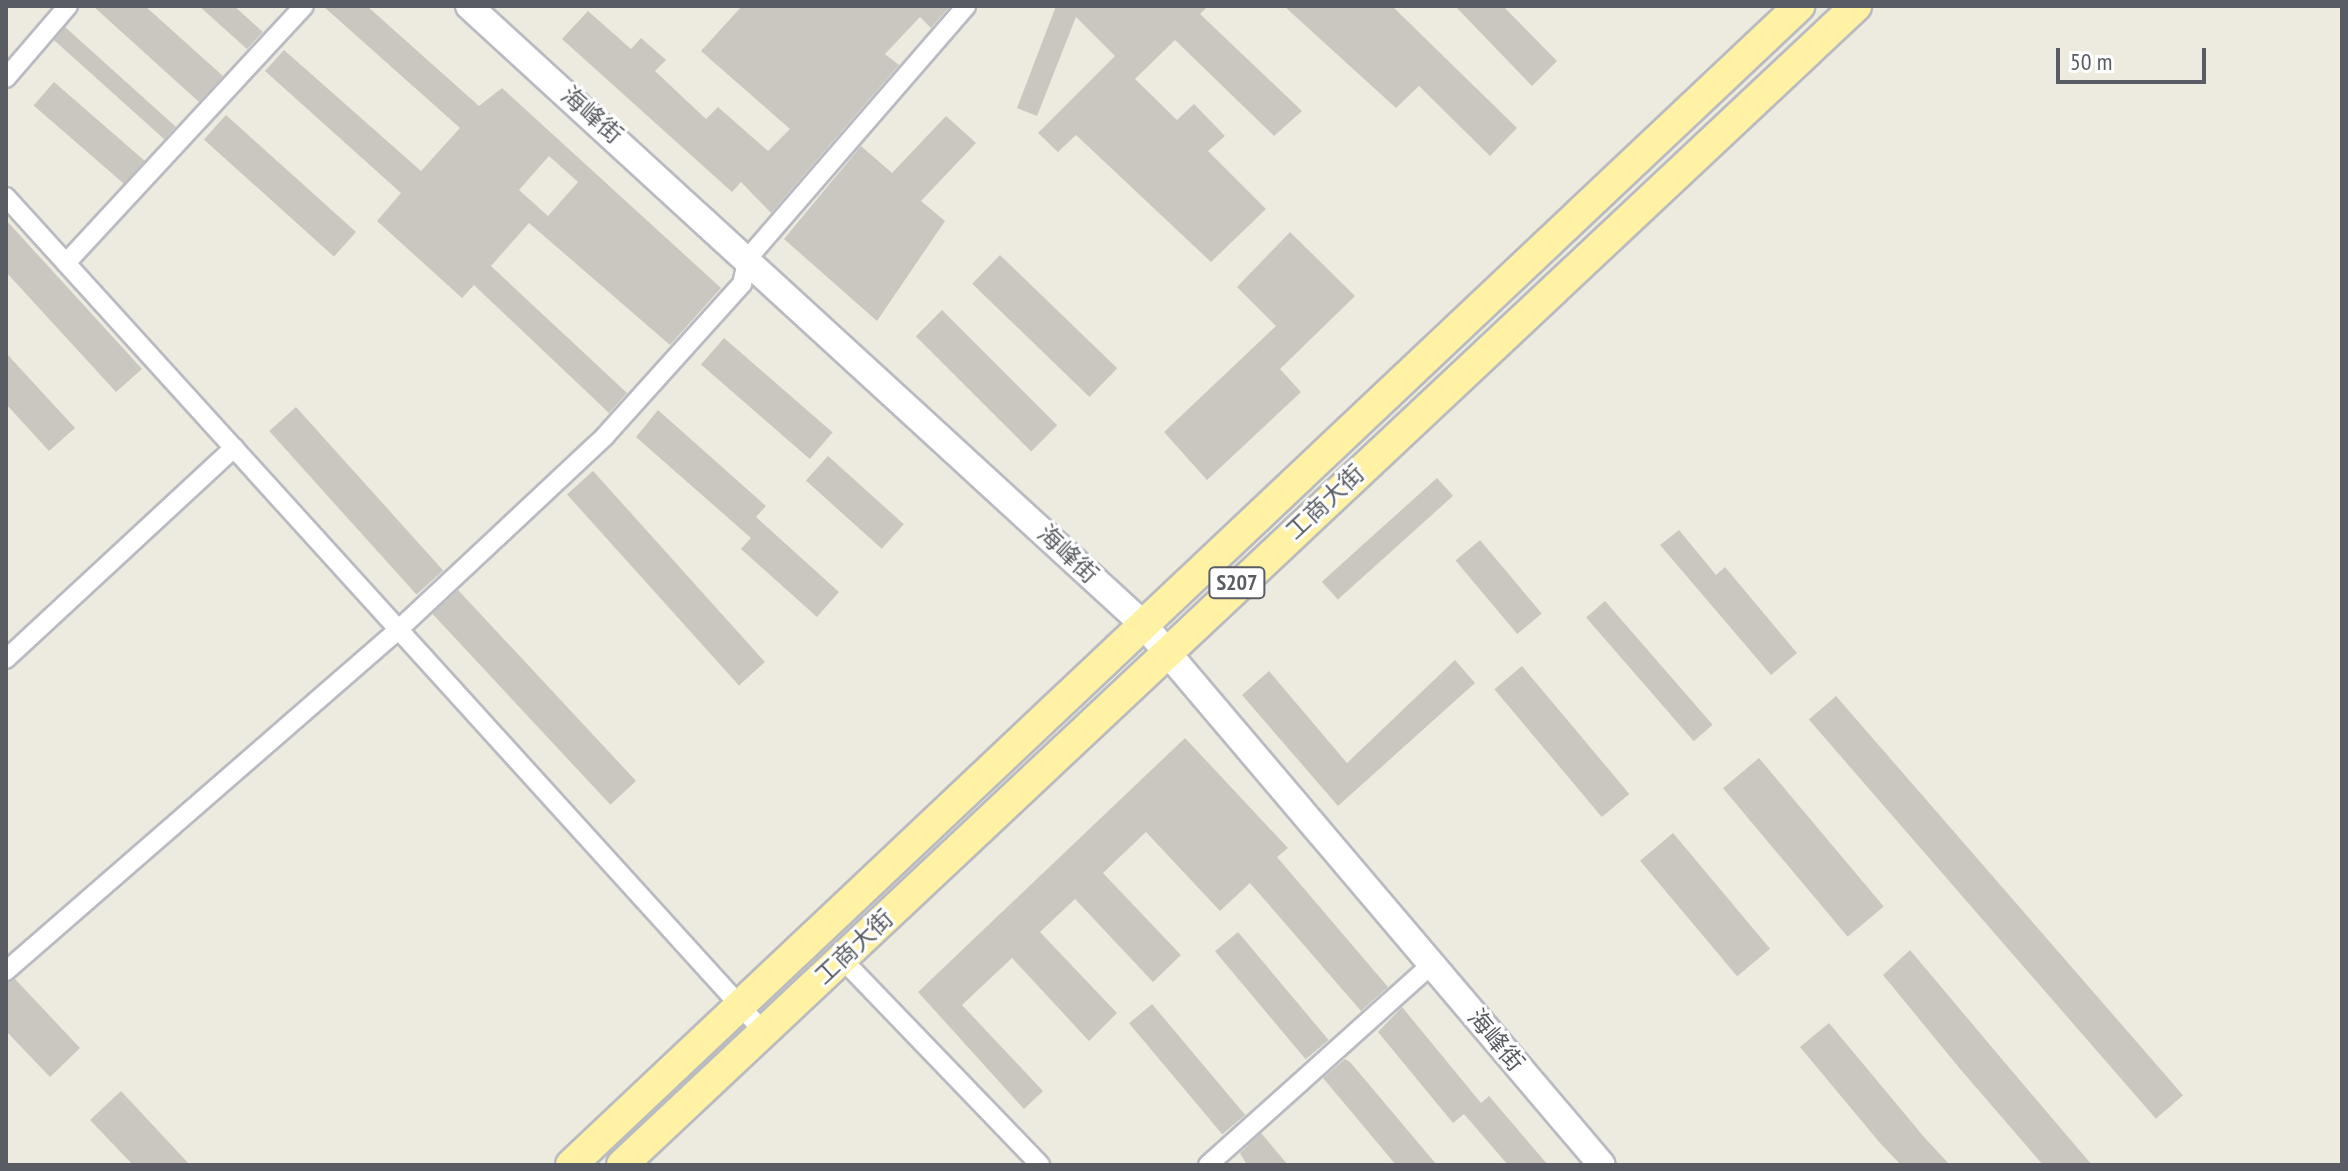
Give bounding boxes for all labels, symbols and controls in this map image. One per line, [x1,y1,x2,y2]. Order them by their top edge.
scale bar [2060,32,2210,82]
text: 50 m [2070,46,2112,77]
street label: 海峰街 [555,81,629,149]
street label: 工商大街 [1280,459,1370,545]
street label: 海峰街 [1032,519,1104,589]
road number: S207 [1207,565,1267,601]
street label: 工商大街 [809,904,899,990]
street label: 海峰街 [1462,1003,1530,1077]

